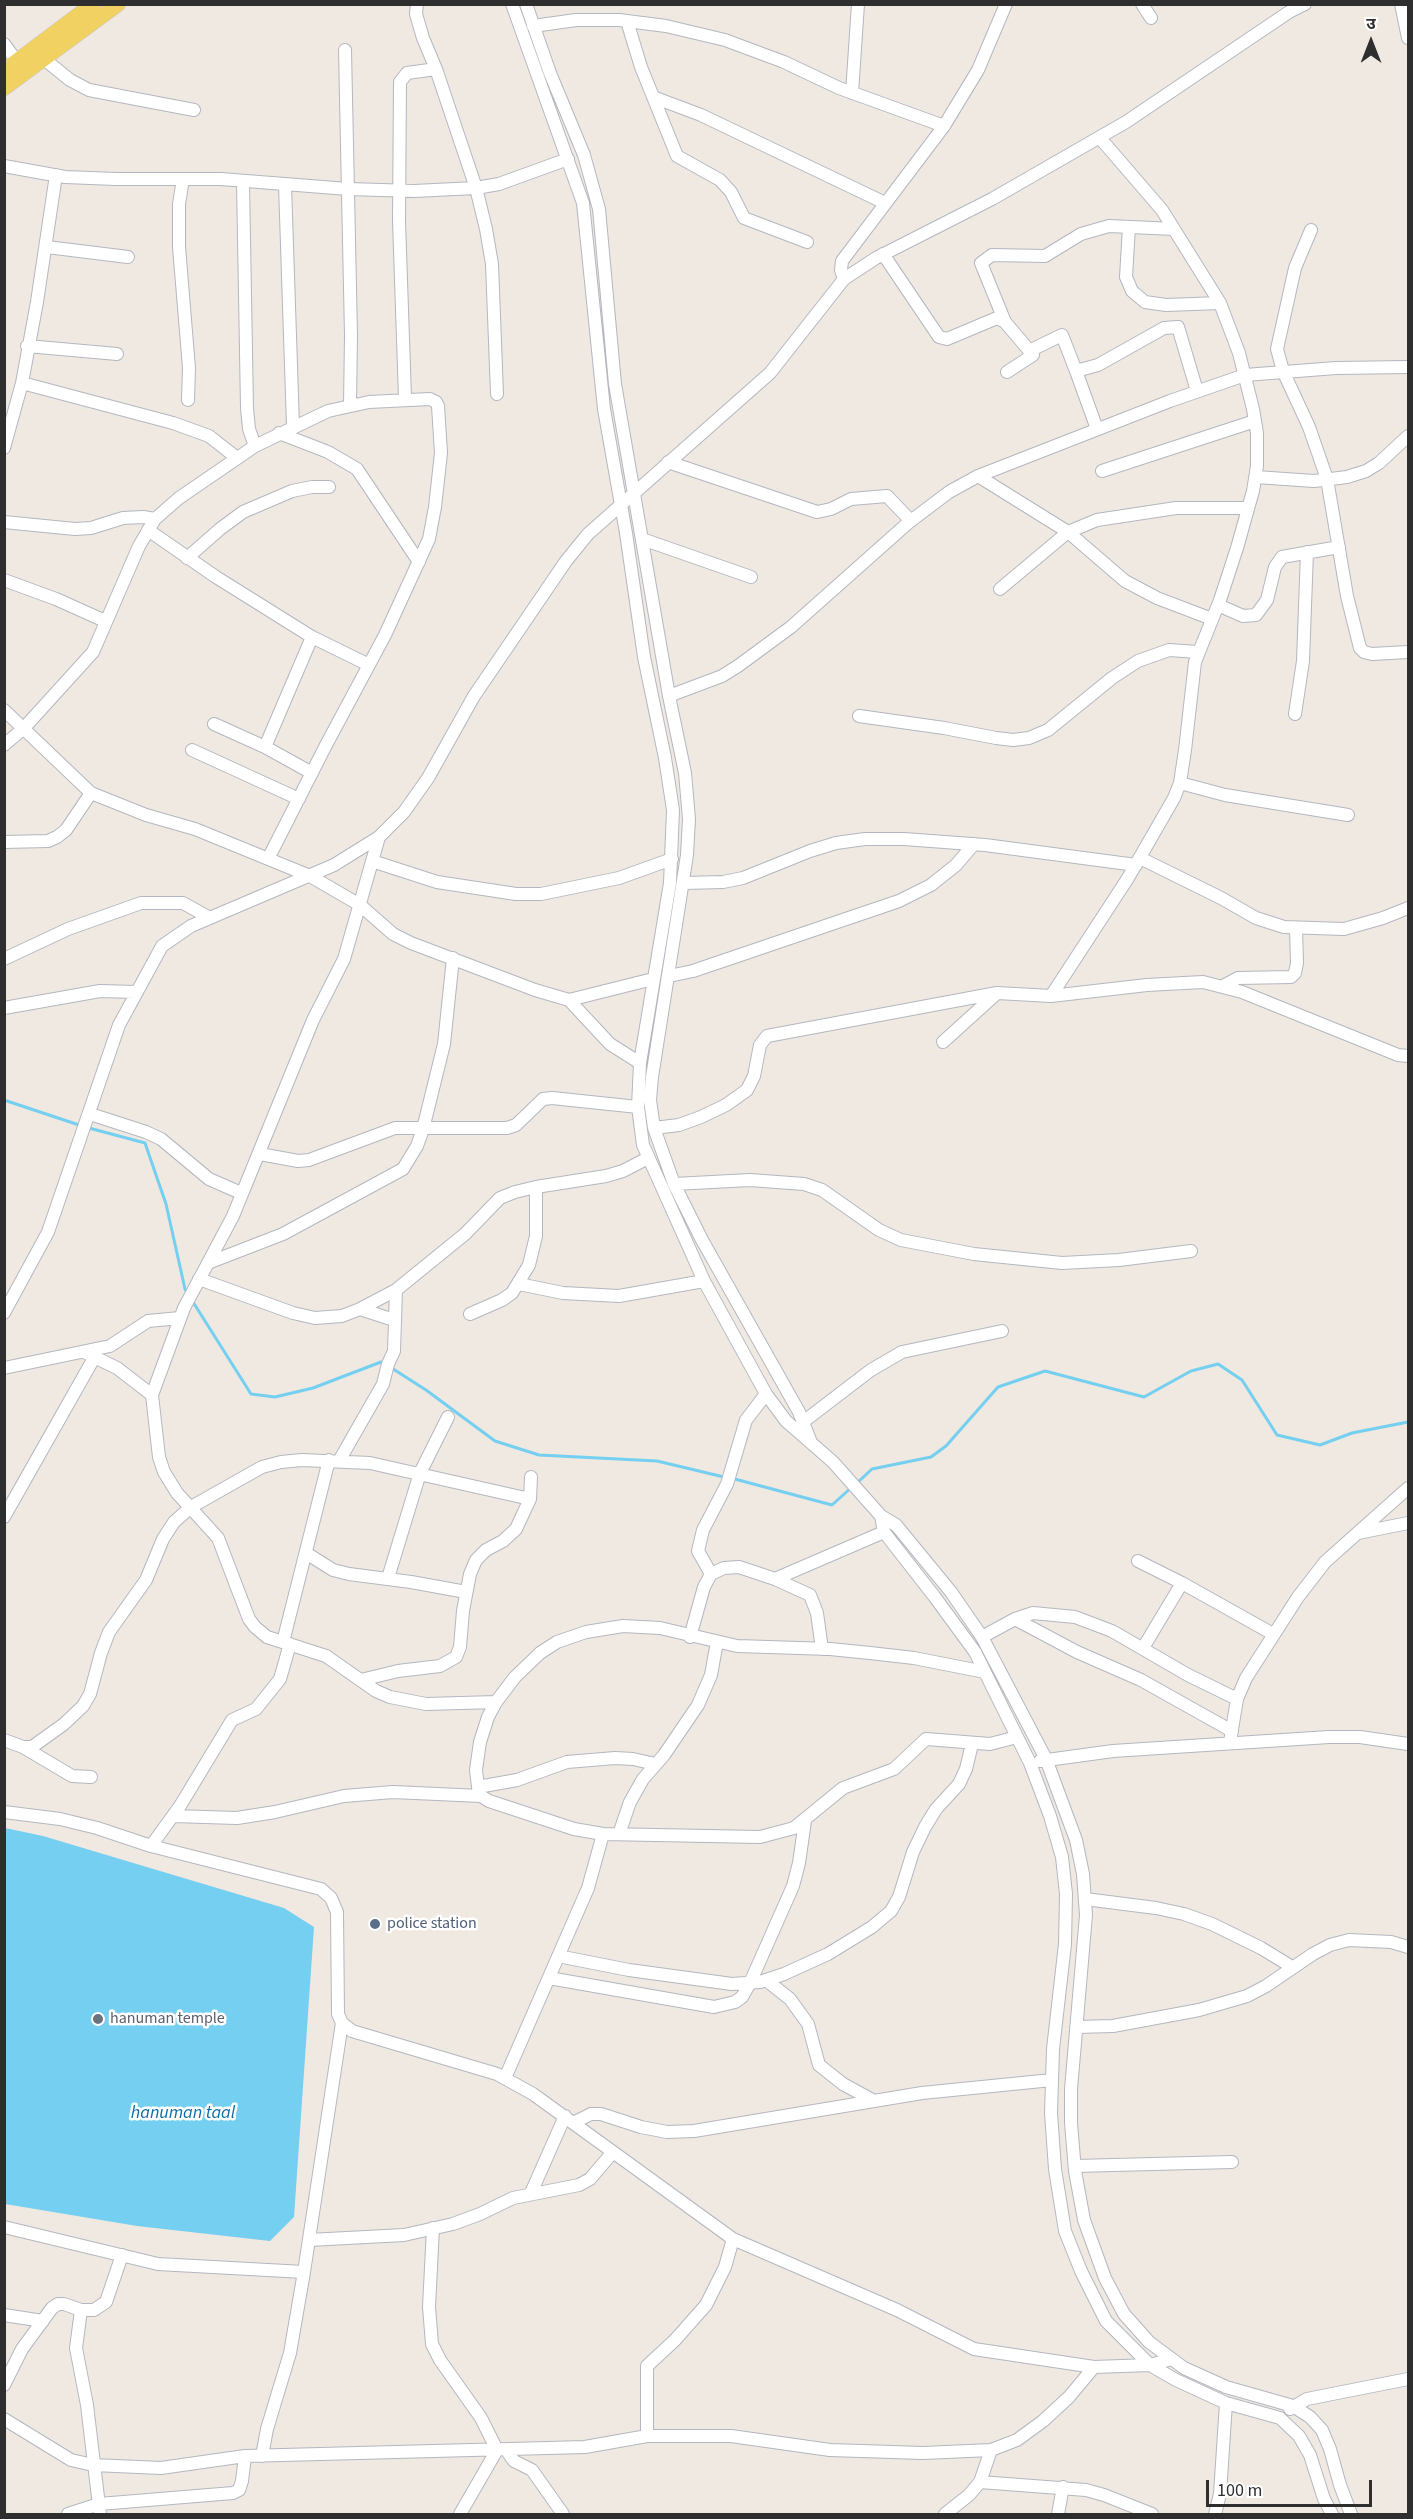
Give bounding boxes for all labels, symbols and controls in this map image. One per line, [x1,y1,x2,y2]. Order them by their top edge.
north arrow [1341,12,1401,72]
text: उ [1366,13,1376,35]
place label: police station [387,1914,477,1934]
marker: police station [368,1917,382,1931]
place label: hanuman temple [110,2009,225,2029]
marker: hanuman temple [91,2012,105,2026]
water label: hanuman taal [131,2103,235,2125]
scale bar [1209,2468,1376,2506]
text: 100 m [1217,2478,1262,2503]

